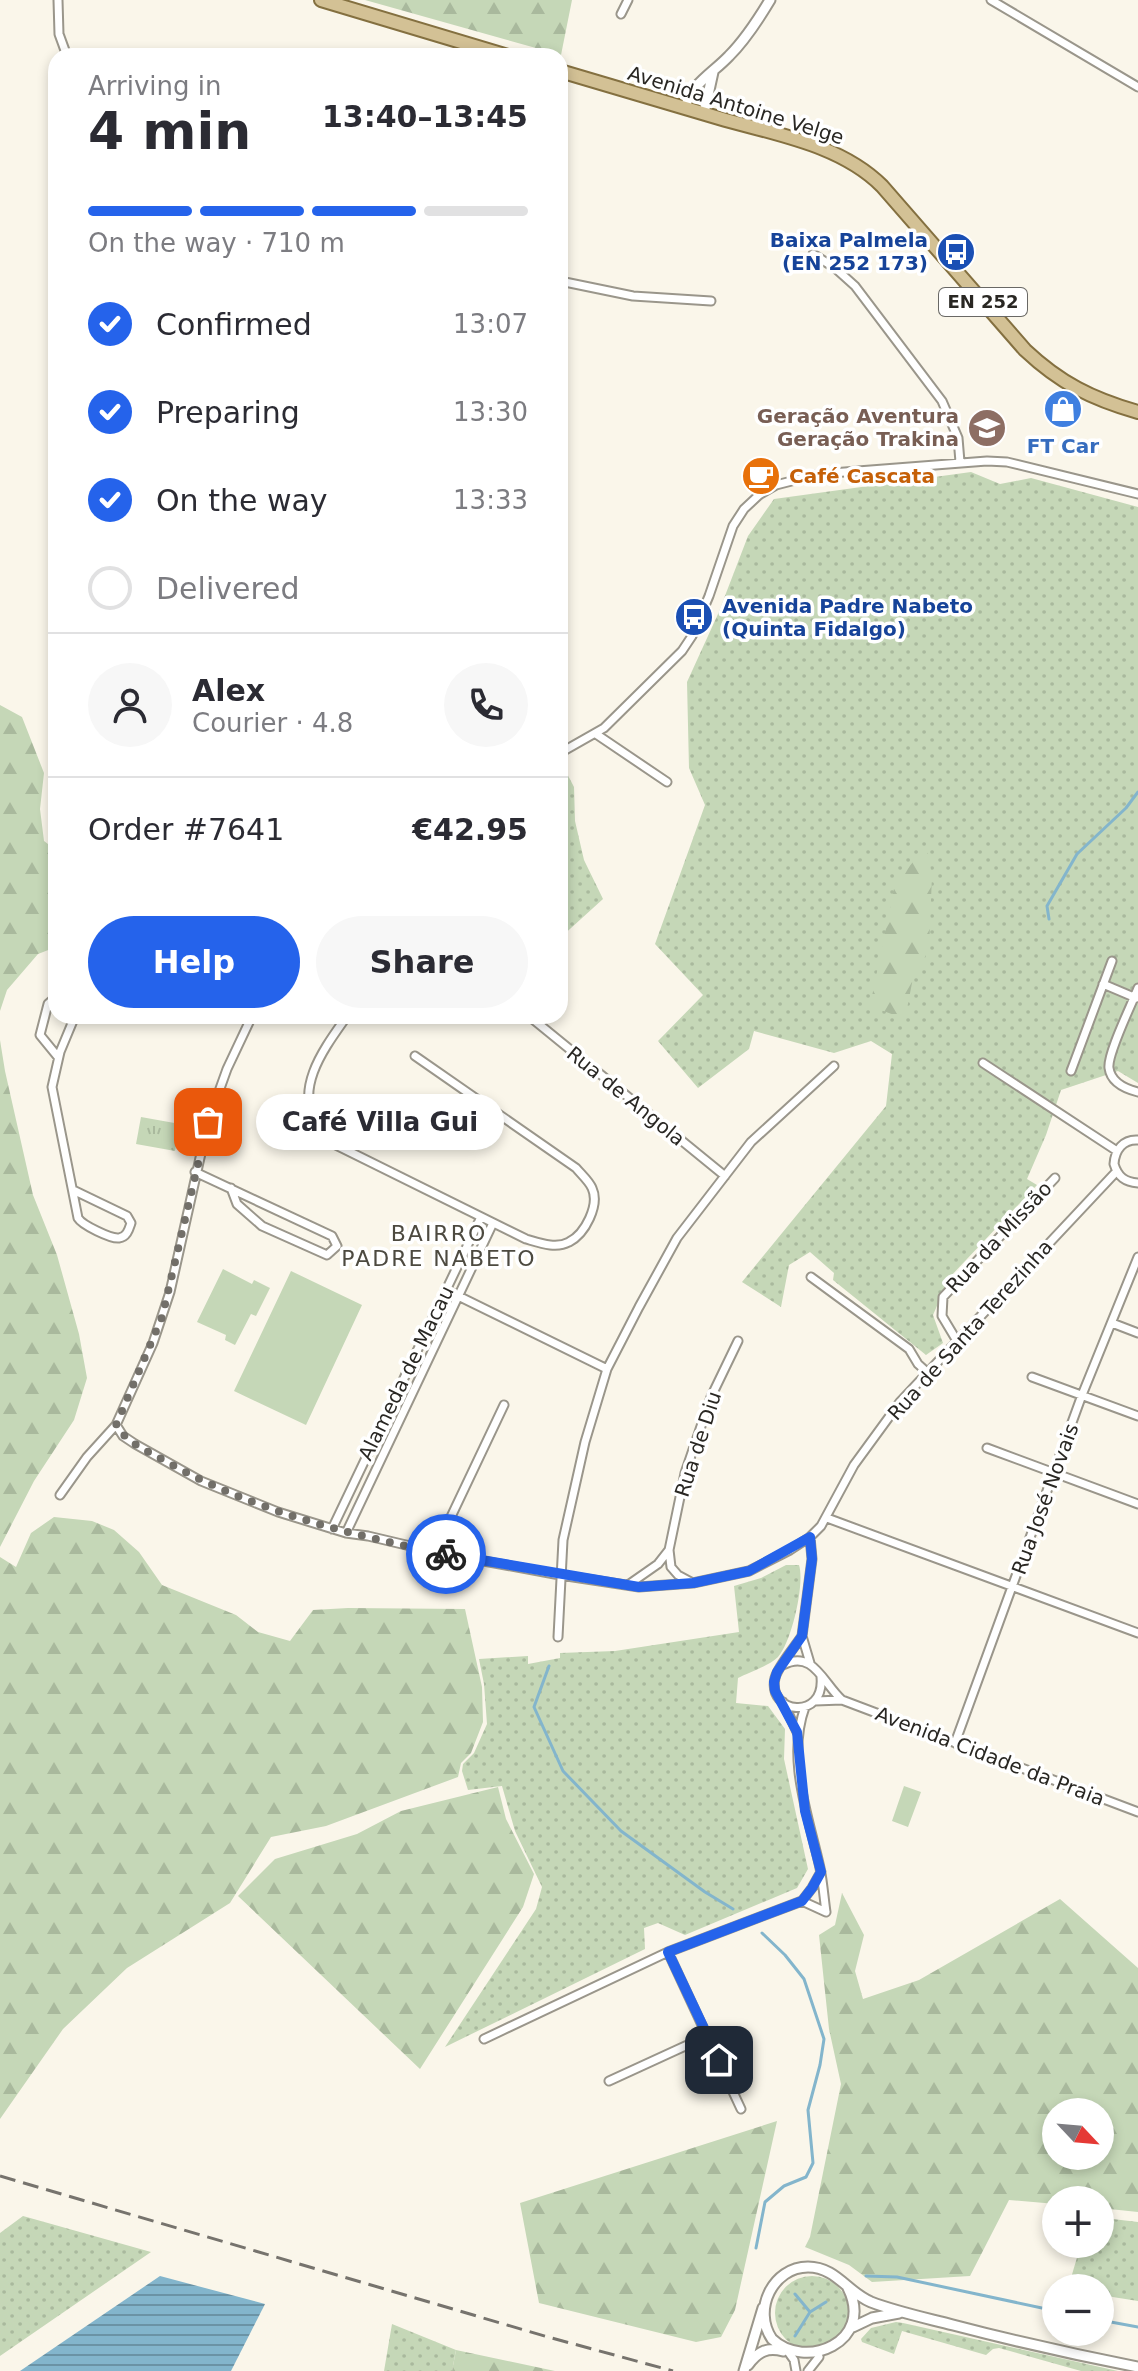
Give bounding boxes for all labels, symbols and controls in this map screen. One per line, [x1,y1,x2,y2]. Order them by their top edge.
street label: Avenida Antoine Velge [625,61,847,149]
text: Arriving in [88,71,222,101]
text: 13:40–13:45 [322,99,528,134]
text: 4 min [88,101,251,161]
text: On the way · 710 m [88,228,345,258]
place label: Baixa Palmela (EN 252 173) [770,228,928,275]
bus stop icon: Baixa Palmela (EN 252 173) [935,231,977,273]
road number: EN 252 [939,288,1027,316]
icon: check [88,302,132,346]
text: Confirmed [156,307,312,342]
text: 13:07 [453,309,528,339]
shop icon: FT Car [1042,388,1084,430]
icon: check [88,390,132,434]
text: Preparing [156,395,300,430]
text: 13:30 [453,397,528,427]
place label: Geração Aventura Geração Trakina [757,404,959,451]
school or university icon: Geração Aventura Geração Trakina [966,407,1008,449]
place label: FT Car [1027,434,1099,458]
cafe icon: Café Cascata [740,455,782,497]
place label: Café Cascata [789,464,935,488]
icon: check [88,478,132,522]
text: On the way [156,483,328,518]
text: 13:33 [453,485,528,515]
text: Delivered [156,571,300,606]
place label: Avenida Padre Nabeto (Quinta Fidalgo) [722,594,973,641]
bus stop icon: Avenida Padre Nabeto (Quinta Fidalgo) [673,596,715,638]
button: person [88,663,172,747]
button: phone [444,663,528,747]
text: Alex [192,673,265,708]
text: Courier · 4.8 [192,708,353,738]
text: Order #7641 [88,812,284,847]
text: €42.95 [412,812,528,847]
button: Help [88,916,300,1008]
button: Share [316,916,528,1008]
street label: Rua de Angola [562,1041,690,1151]
pin [174,1088,242,1156]
callout: Café Villa Gui [256,1094,504,1150]
icon: bag [186,1100,230,1144]
text: Café Villa Gui [282,1107,478,1137]
street label: Rua da Missão [941,1176,1057,1298]
district label: BAIRRO PADRE NABETO [341,1221,537,1271]
street label: Rua de Santa Terezinha [883,1235,1057,1425]
street label: Alameda de Macau [353,1282,459,1464]
street label: Rua de Diu [670,1388,726,1500]
street label: Rua José Novais [1007,1420,1083,1578]
courier [406,1514,486,1594]
icon: bike [424,1532,468,1576]
street label: Avenida Cidade da Praia [872,1701,1108,1811]
pin [685,2026,753,2094]
icon: home [697,2038,741,2082]
north arrow [1042,2098,1114,2170]
map controls [1042,2098,1114,2346]
button: + [1042,2186,1114,2258]
button: − [1042,2274,1114,2346]

